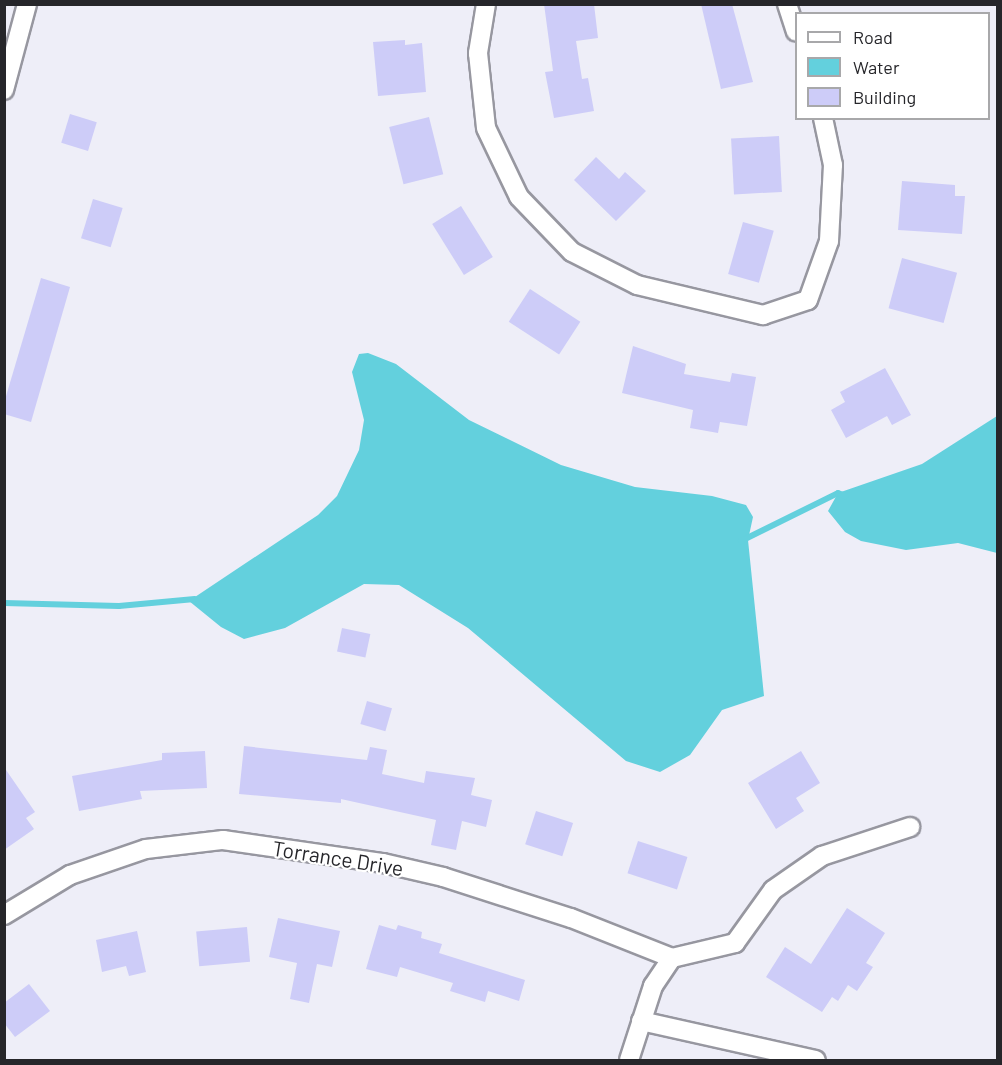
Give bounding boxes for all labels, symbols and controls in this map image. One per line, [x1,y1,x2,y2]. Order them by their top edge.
legend [795,12,990,120]
text: Road [853,26,893,48]
text: Water [853,56,900,78]
text: Building [853,86,916,108]
street label: Torrance Drive [271,835,405,881]

